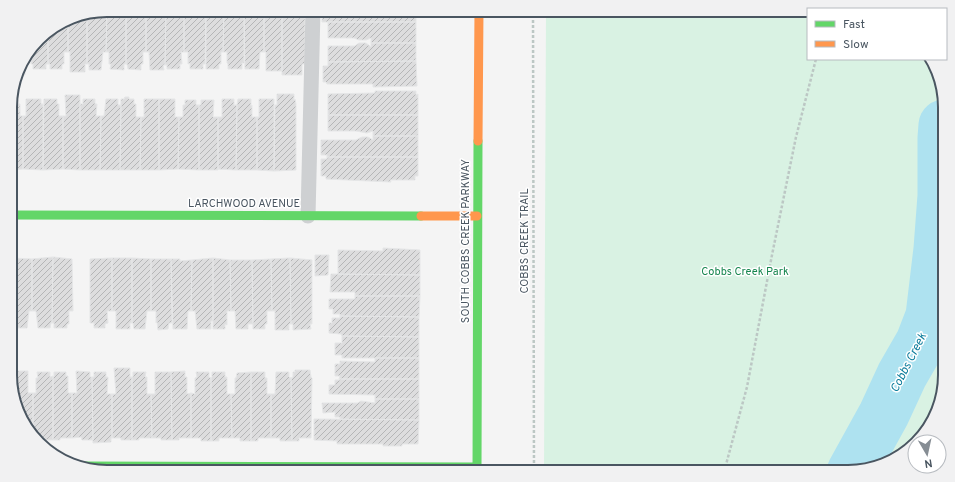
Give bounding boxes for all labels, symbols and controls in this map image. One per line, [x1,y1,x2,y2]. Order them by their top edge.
legend [807,8,947,60]
text: Fast [843,17,865,33]
text: Slow [843,37,869,53]
street label: SOUTH COBBS CREEK PARKWAY [459,159,473,323]
street label: COBBS CREEK TRAIL [518,188,532,294]
street label: LARCHWOOD AVENUE [188,197,300,211]
park label: Cobbs Creek Park [701,265,789,279]
water label: Cobbs Creek [887,330,931,396]
north arrow [907,434,947,474]
text: N [923,455,933,470]

